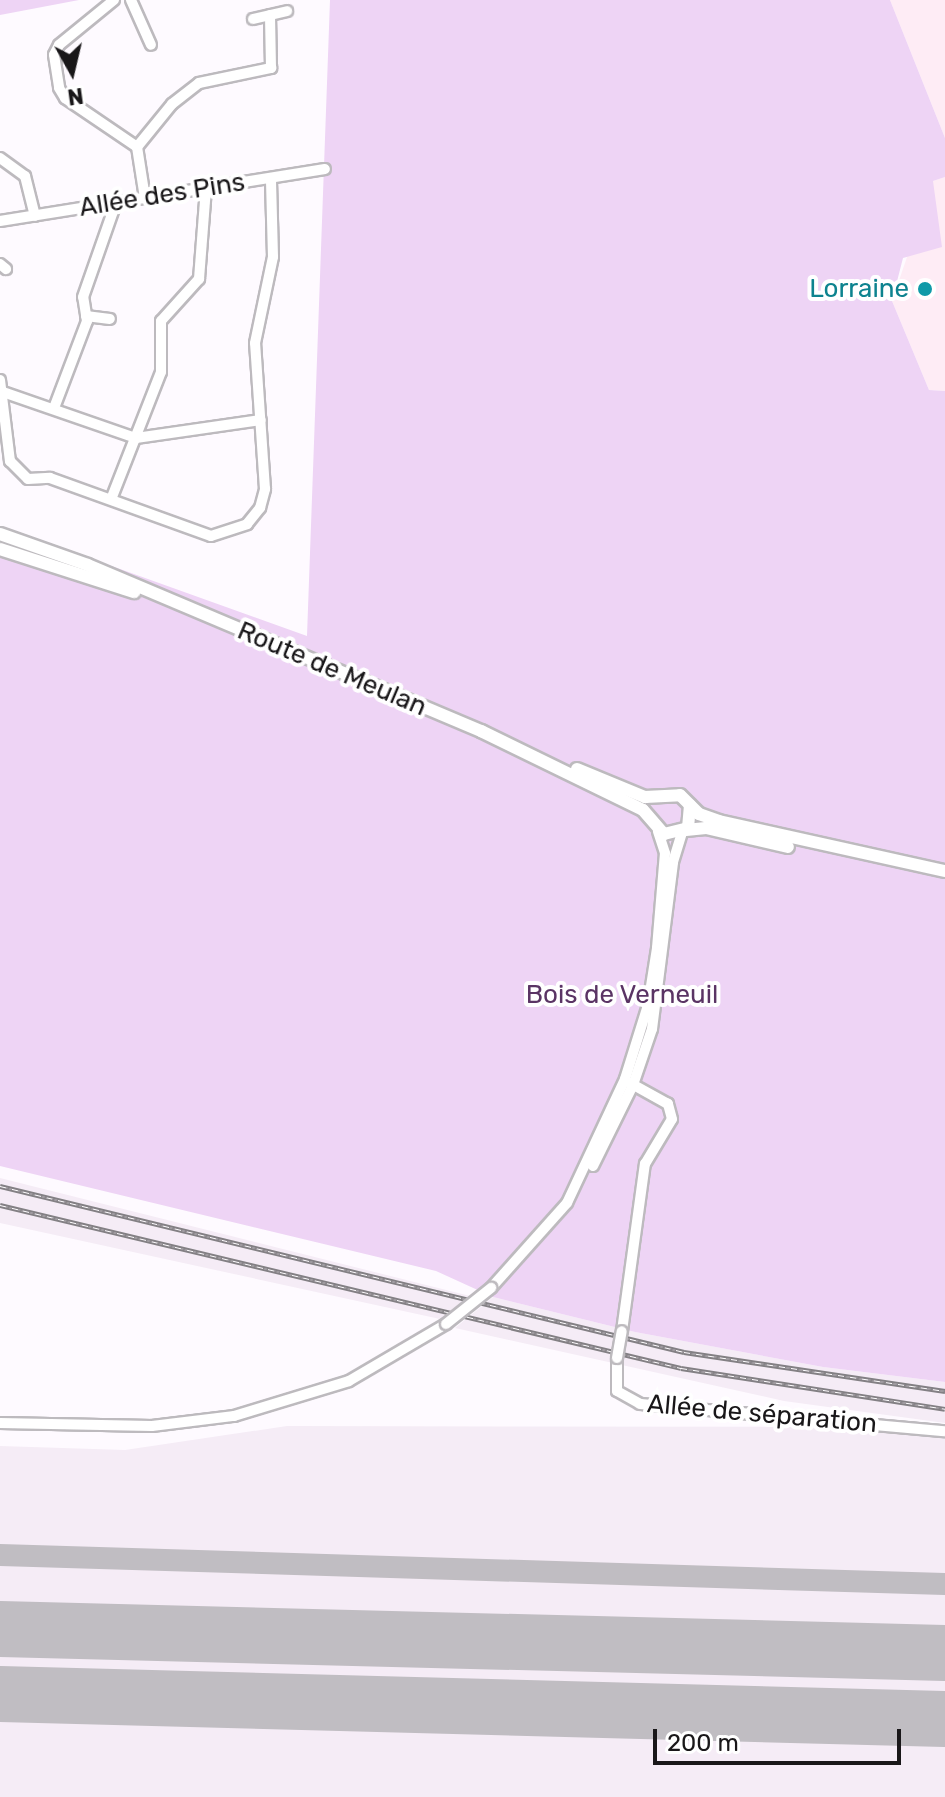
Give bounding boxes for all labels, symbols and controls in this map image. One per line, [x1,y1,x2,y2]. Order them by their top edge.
north arrow [32,32,112,112]
text: N [66,82,85,111]
street label: Allée des Pins [77,167,247,223]
place label: Lorraine [809,273,909,305]
marker: Lorraine [916,280,934,298]
street label: Route de Meulan [233,615,431,723]
park label: Bois de Verneuil [525,979,719,1011]
street label: Allée de séparation [646,1388,878,1440]
scale bar [657,1713,905,1763]
text: 200 m [667,1729,739,1757]

